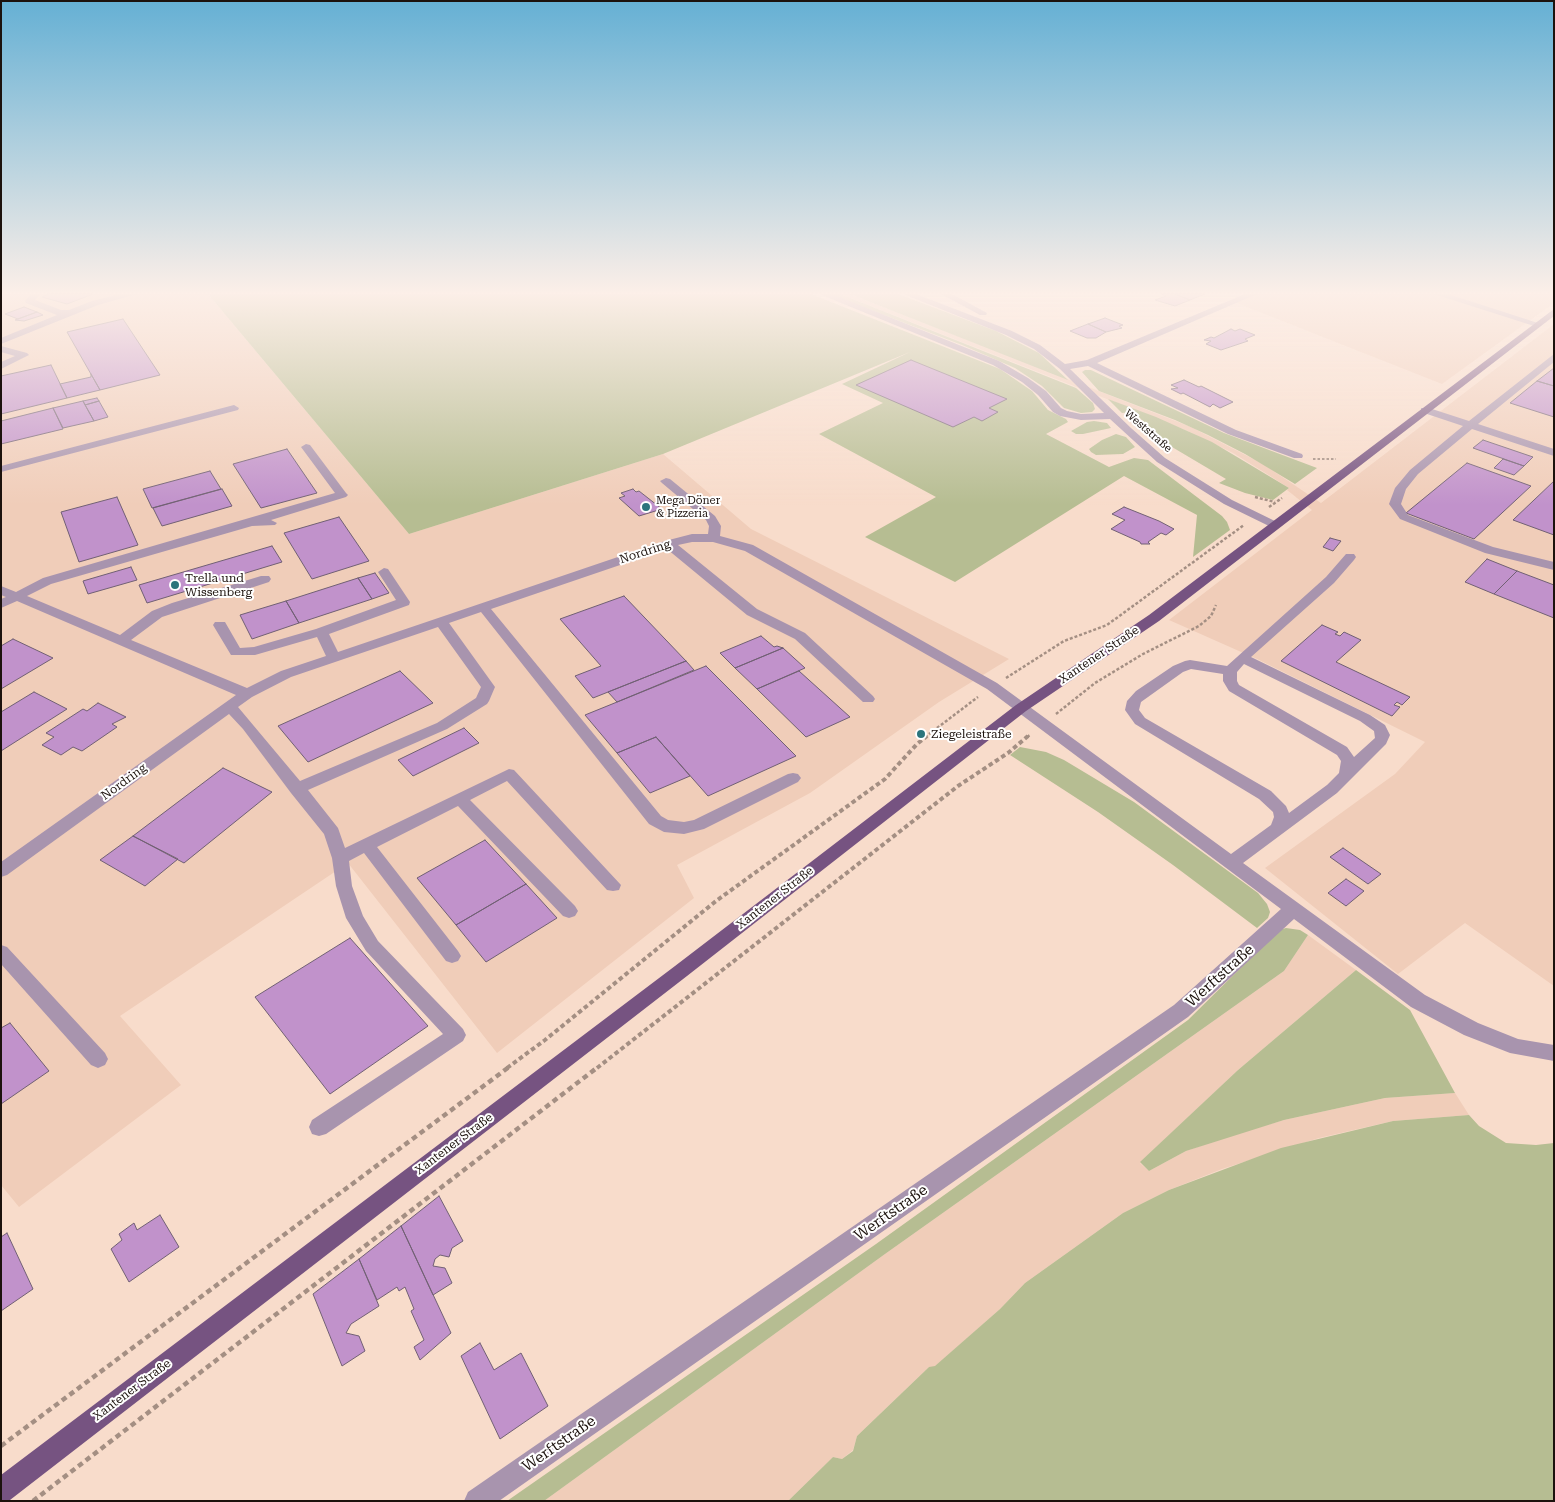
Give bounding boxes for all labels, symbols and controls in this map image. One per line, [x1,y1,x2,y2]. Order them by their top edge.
street label: Weststraße [1122,407,1174,455]
place label: Mega Döner & Pizzeria [656,494,720,520]
marker: Mega Döner & Pizzeria [640,501,652,513]
street label: Nordring [618,537,672,567]
place label: Trella und Wissenberg [185,571,252,599]
marker: Trella und Wissenberg [169,579,181,591]
street label: Xantener Straße [1056,623,1142,687]
place label: Ziegeleistraße [931,727,1012,741]
marker: Ziegeleistraße [915,728,927,740]
street label: Nordring [98,761,150,803]
street label: Xantener Straße [734,864,816,932]
street label: Werftstraße [1182,941,1258,1011]
street label: Xantener Straße [412,1110,496,1178]
street label: Werftstraße [851,1181,931,1245]
street label: Xantener Straße [90,1356,174,1424]
street label: Werftstraße [519,1412,599,1476]

